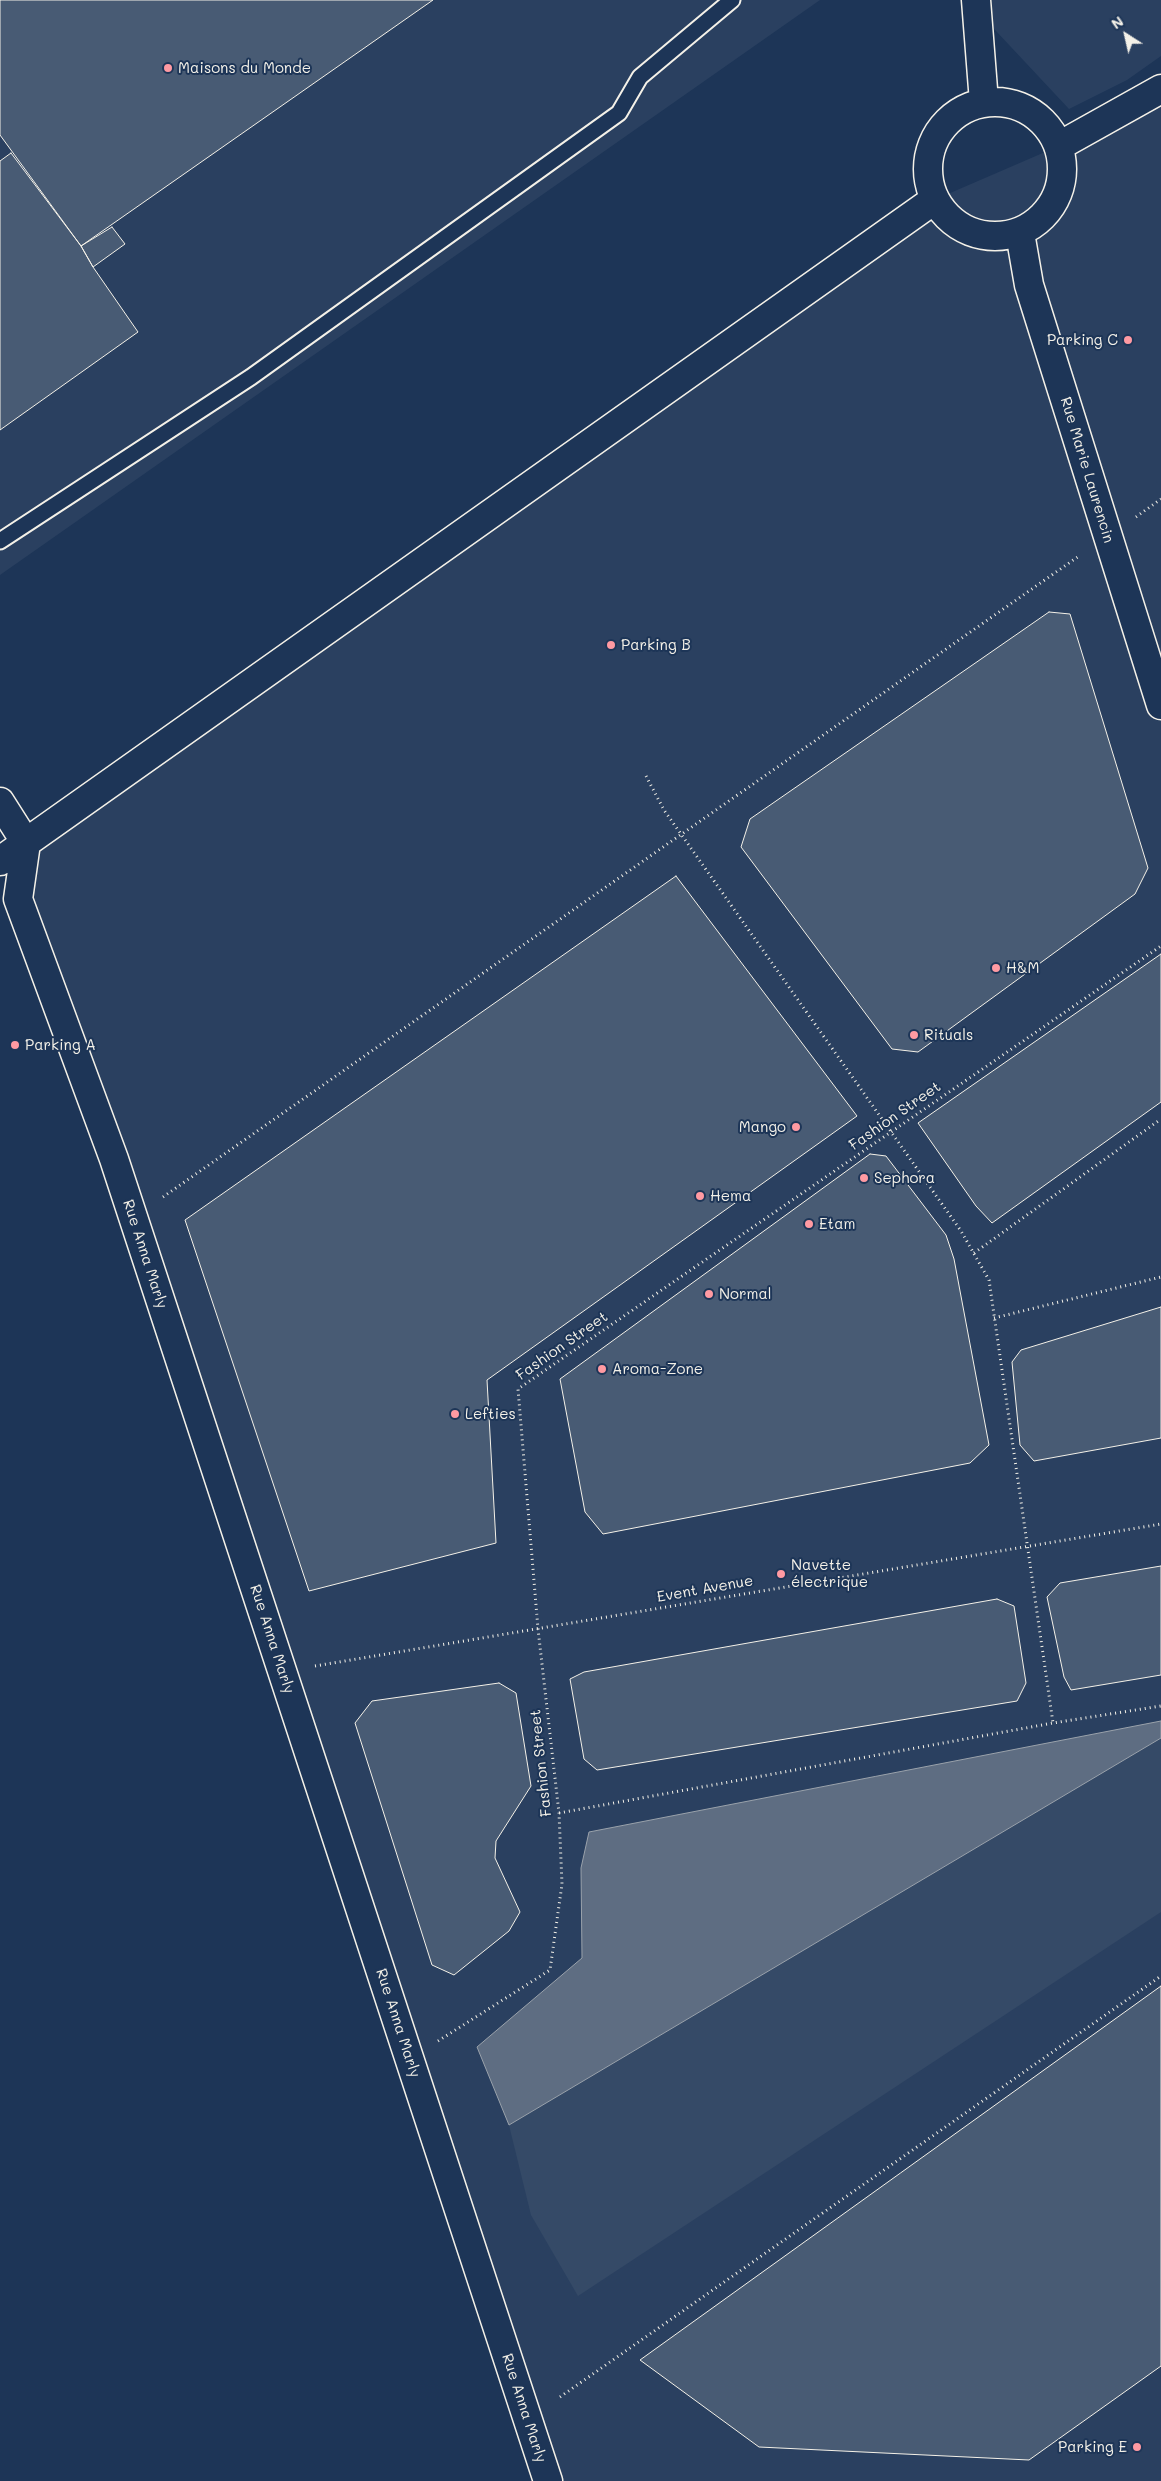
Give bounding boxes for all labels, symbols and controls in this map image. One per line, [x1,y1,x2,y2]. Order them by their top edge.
north arrow [1101,10,1151,60]
text: N [1107,11,1127,33]
place label: Maisons du Monde [178,59,311,77]
marker: Maisons du Monde [162,62,174,74]
place label: Parking C [1047,331,1118,349]
marker: Parking C [1122,334,1134,346]
street label: Rue Marie Laurencin [1056,395,1118,545]
place label: Parking B [621,636,691,654]
marker: Parking B [605,639,617,651]
place label: H&M [1006,959,1039,977]
marker: H&M [990,962,1002,974]
place label: Rituals [924,1026,973,1044]
marker: Rituals [908,1029,920,1041]
place label: Parking A [25,1036,96,1054]
marker: Parking A [9,1039,21,1051]
street label: Fashion Street [846,1078,944,1154]
place label: Mango [739,1118,786,1136]
marker: Mango [790,1121,802,1133]
place label: Sephora [874,1169,935,1187]
marker: Sephora [858,1172,870,1184]
place label: Hema [710,1187,751,1205]
marker: Hema [694,1190,706,1202]
street label: Rue Anna Marly [119,1197,171,1311]
place label: Etam [819,1215,855,1233]
marker: Etam [803,1218,815,1230]
place label: Normal [719,1285,772,1303]
marker: Normal [703,1288,715,1300]
street label: Fashion Street [513,1308,611,1384]
place label: Aroma-Zone [612,1360,703,1378]
marker: Aroma-Zone [596,1363,608,1375]
place label: Lefties [465,1405,516,1423]
marker: Lefties [449,1408,461,1420]
place label: Navette électrique [791,1556,868,1591]
marker: Navette électrique [775,1568,787,1580]
street label: Event Avenue [655,1572,755,1606]
street label: Rue Anna Marly [246,1582,298,1696]
street label: Fashion Street [526,1708,556,1818]
street label: Rue Anna Marly [372,1966,424,2080]
street label: Rue Anna Marly [498,2351,550,2465]
place label: Parking E [1058,2438,1127,2456]
marker: Parking E [1131,2441,1143,2453]

